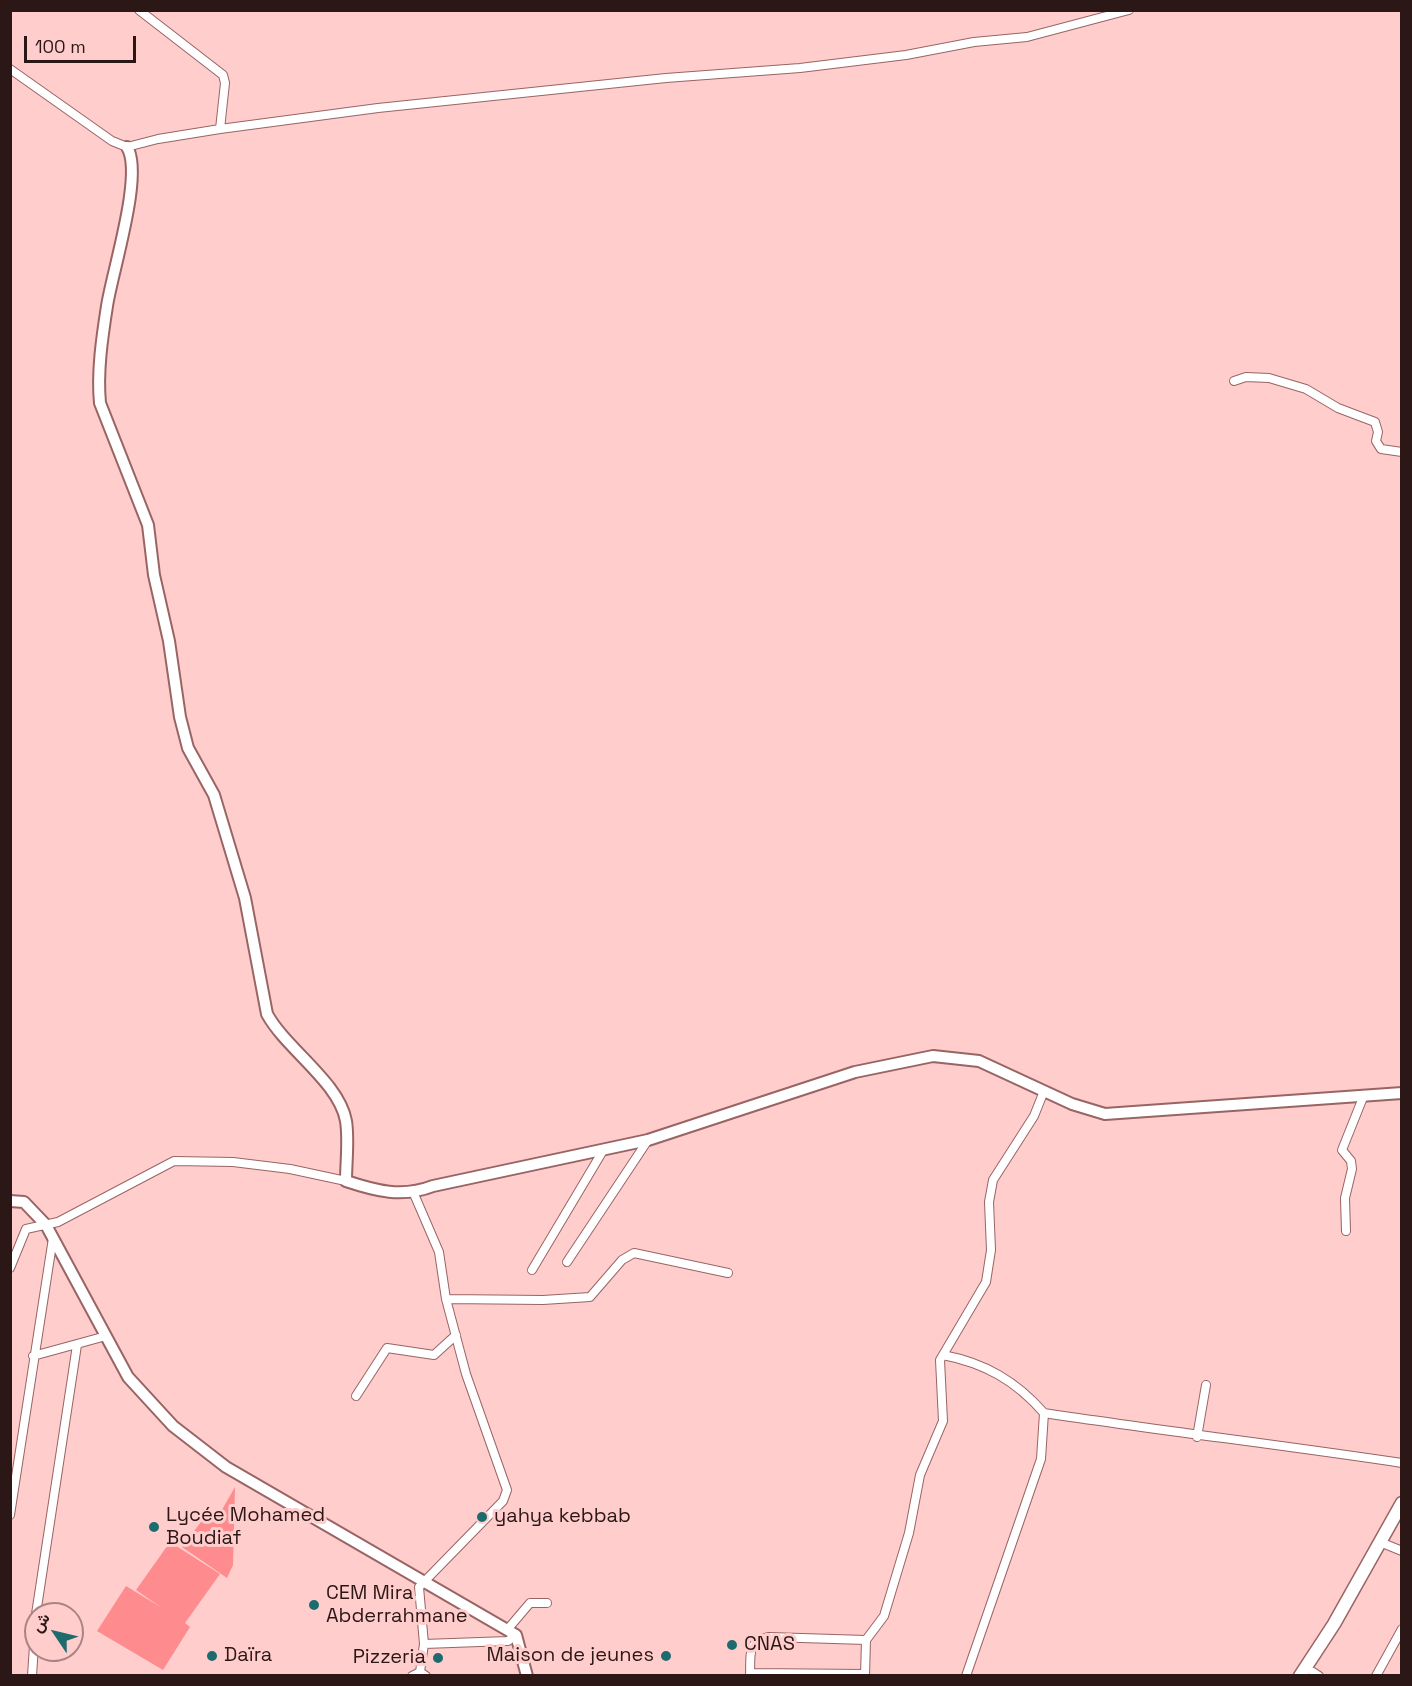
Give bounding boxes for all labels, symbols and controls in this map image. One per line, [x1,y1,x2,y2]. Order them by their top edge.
scale bar [27,24,140,62]
text: 100 m [35,35,86,58]
place label: Lycée Mohamed Boudiaf [166,1504,325,1551]
place label: yahya kebbab [494,1505,631,1529]
marker: yahya kebbab [475,1510,489,1524]
marker: Lycée Mohamed Boudiaf [147,1520,161,1534]
place label: CEM Mira Abderrahmane [326,1582,468,1629]
marker: CEM Mira Abderrahmane [307,1598,321,1612]
north arrow [24,1602,84,1662]
text: ش [26,1609,55,1636]
place label: CNAS [744,1633,795,1657]
marker: CNAS [725,1638,739,1652]
place label: Daïra [224,1644,272,1668]
place label: Maison de jeunes [486,1644,654,1668]
place label: Pizzeria [353,1646,426,1670]
marker: Daïra [205,1649,219,1663]
marker: Maison de jeunes [659,1649,673,1663]
marker: Pizzeria [431,1651,445,1665]

